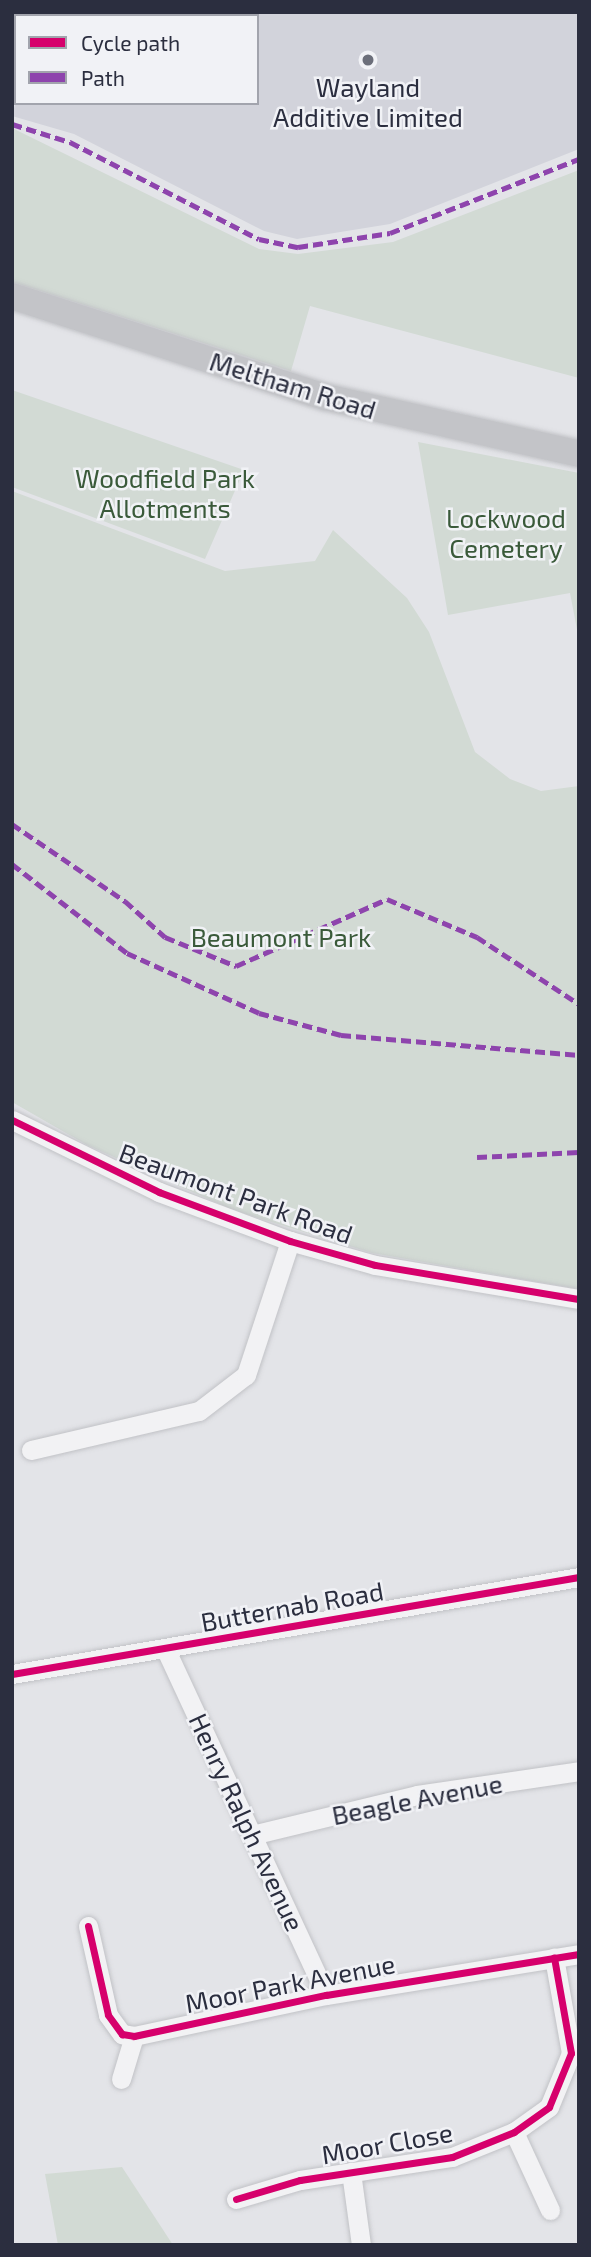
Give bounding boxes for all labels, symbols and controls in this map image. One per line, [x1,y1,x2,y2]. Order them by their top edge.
legend [14,14,259,105]
text: Cycle path [81,30,180,55]
marker: Wayland Additive Limited [360,52,376,68]
text: Path [81,65,125,90]
place label: Wayland Additive Limited [273,71,463,132]
street label: Meltham Road [206,345,380,425]
park label: Woodfield Park Allotments [75,462,255,524]
park label: Lockwood Cemetery [446,502,566,564]
park label: Beaumont Park [191,921,371,953]
street label: Beaumont Park Road [115,1136,357,1250]
street label: Butternab Road [198,1575,386,1637]
street label: Henry Ralph Avenue [183,1708,311,1936]
street label: Beagle Avenue [329,1767,505,1831]
street label: Moor Park Avenue [182,1947,398,2019]
street label: Moor Close [319,2116,455,2170]

